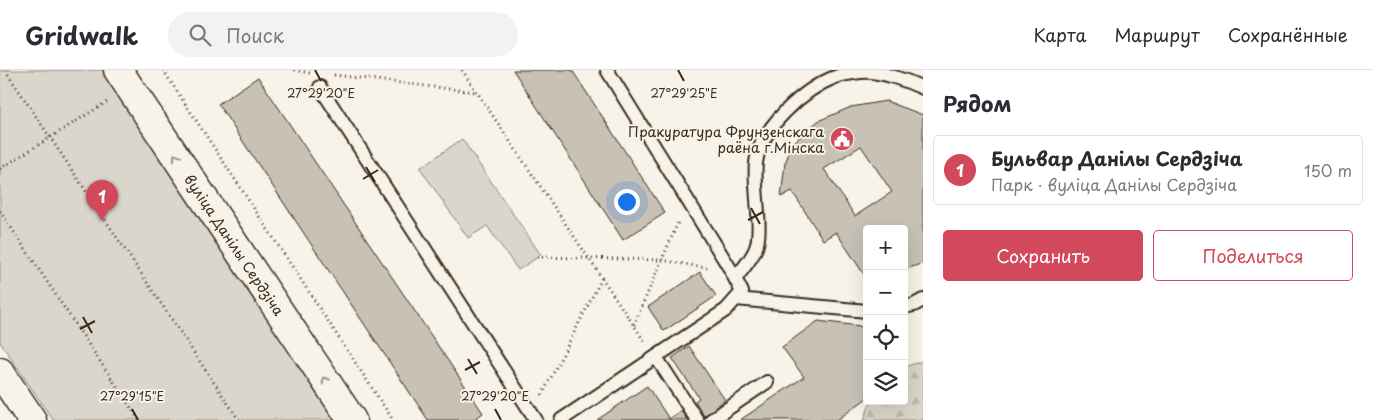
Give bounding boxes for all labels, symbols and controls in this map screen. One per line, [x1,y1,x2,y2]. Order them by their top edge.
search box [168,12,518,57]
text: Gridwalk [25,17,138,53]
icon: search [186,21,214,49]
text: Поиск [226,21,284,49]
text: Карта [1034,21,1086,48]
text: Маршрут [1114,21,1200,48]
text: Сохранённые [1228,21,1348,48]
text: 27°29'20"E [287,84,355,102]
text: 27°29'25"E [650,84,718,102]
text: Рядом [943,87,1011,119]
place label: Пракуратура Фрунзенскага раёна г.Мінска [628,121,824,158]
public building icon: Пракуратура Фрунзенскага раёна г.Мінска [829,126,855,152]
text: Бульвар Данілы Сердзіча [991,144,1243,172]
one-way arrow [173,154,182,163]
text: 1 [956,158,964,182]
text: 150 m [1304,158,1352,182]
street label: вуліца Данілы Сердзіча [180,170,290,320]
text: Парк · вуліца Данілы Сердзіча [991,172,1237,196]
pin: 1 [86,180,118,221]
your location [614,189,640,215]
map controls [863,225,908,405]
button: + [863,225,908,270]
button: Сохранить [943,230,1143,281]
button: Поделиться [1153,230,1353,281]
button: − [863,270,908,315]
button: locate [863,315,908,360]
button: layers [863,360,908,405]
one-way arrow [322,376,331,385]
text: 27°29'15"E [100,387,164,405]
text: 27°29'20"E [461,387,529,405]

